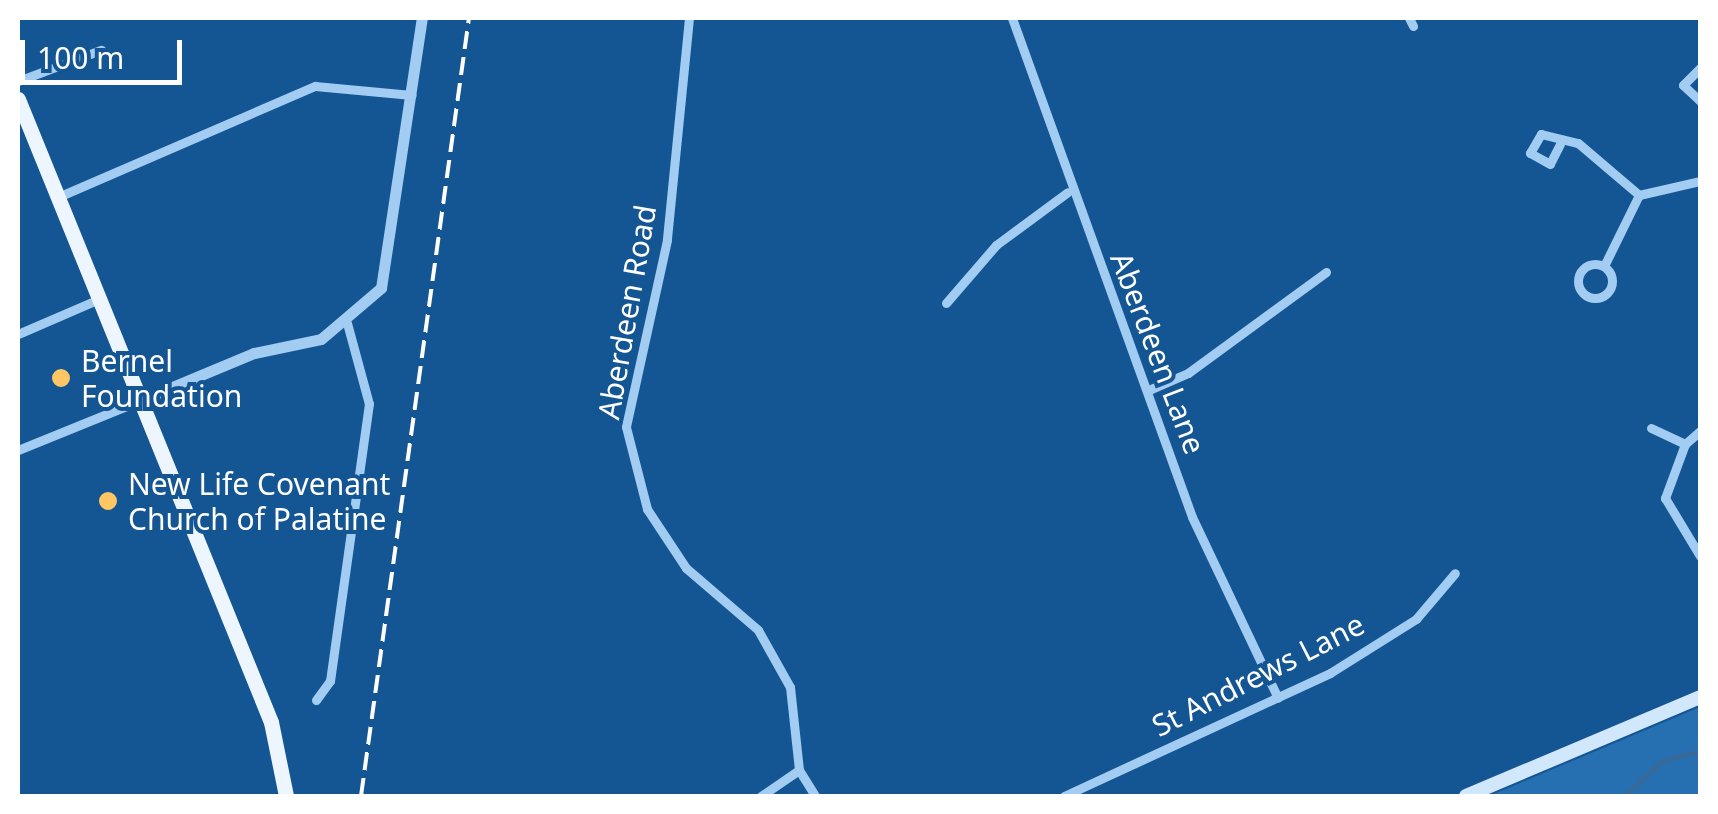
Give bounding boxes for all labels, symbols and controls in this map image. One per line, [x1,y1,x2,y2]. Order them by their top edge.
scale bar [25,20,188,82]
text: 100 m [37,37,124,78]
street label: Aberdeen Road [590,202,664,422]
street label: Aberdeen Lane [1103,247,1213,459]
place label: Bernel Foundation [81,343,242,414]
marker: Bernel Foundation [50,367,72,389]
place label: New Life Covenant Church of Palatine [128,466,390,536]
marker: New Life Covenant Church of Palatine [97,490,119,512]
street label: St Andrews Lane [1146,606,1370,744]

